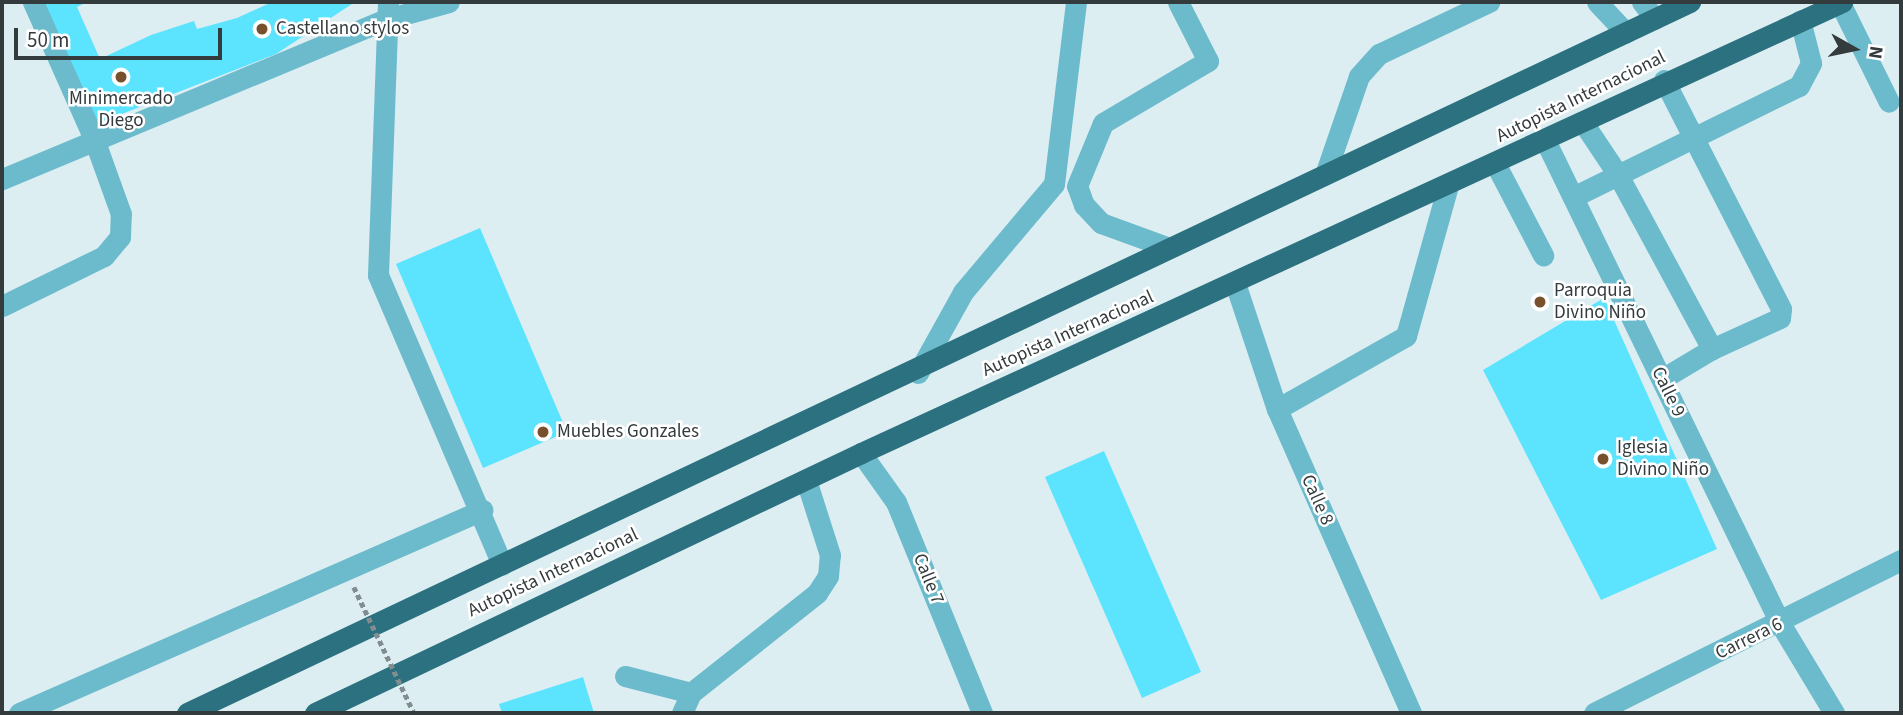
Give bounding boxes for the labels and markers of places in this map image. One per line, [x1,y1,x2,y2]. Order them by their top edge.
place label: Castellano stylos [276,18,409,40]
marker: Castellano stylos [254,21,270,37]
marker: Minimercado Diego [113,69,129,85]
place label: Minimercado Diego [69,88,173,132]
place label: Parroquia Divino Niño [1554,280,1646,324]
marker: Parroquia Divino Niño [1532,294,1548,310]
place label: Muebles Gonzales [557,421,699,443]
marker: Muebles Gonzales [535,424,551,440]
place label: Iglesia Divino Niño [1617,437,1709,481]
marker: Iglesia Divino Niño [1595,451,1611,467]

